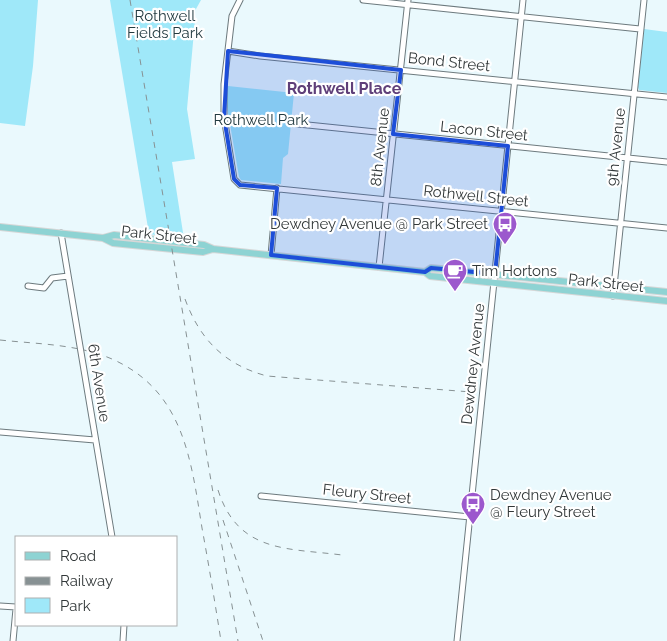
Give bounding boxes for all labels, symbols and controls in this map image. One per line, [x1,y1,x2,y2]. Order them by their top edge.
park label: Rothwell Fields Park [127,7,203,42]
street label: Bond Street [407,49,491,75]
district label: Rothwell Place [287,79,402,98]
street label: 8th Avenue [367,107,393,187]
street label: 9th Avenue [603,107,629,187]
park label: Rothwell Park [214,111,308,129]
street label: Lacon Street [439,117,529,145]
street label: Rothwell Street [422,182,530,210]
bus stop icon: Dewdney Avenue @ Park Street [492,211,518,245]
place label: Dewdney Avenue @ Park Street [270,215,488,233]
street label: Park Street [120,222,198,248]
cafe icon: Tim Hortons [442,258,468,292]
place label: Tim Hortons [472,262,557,280]
street label: Park Street [567,270,645,296]
street label: Dewdney Avenue [458,302,488,425]
street label: 6th Avenue [84,343,114,424]
street label: Fleury Street [322,480,412,508]
place label: Dewdney Avenue @ Fleury Street [490,486,612,521]
bus stop icon: Dewdney Avenue @ Fleury Street [460,491,486,525]
legend [15,536,178,626]
text: Road [60,547,96,565]
text: Railway [60,572,113,590]
text: Park [60,597,91,615]

